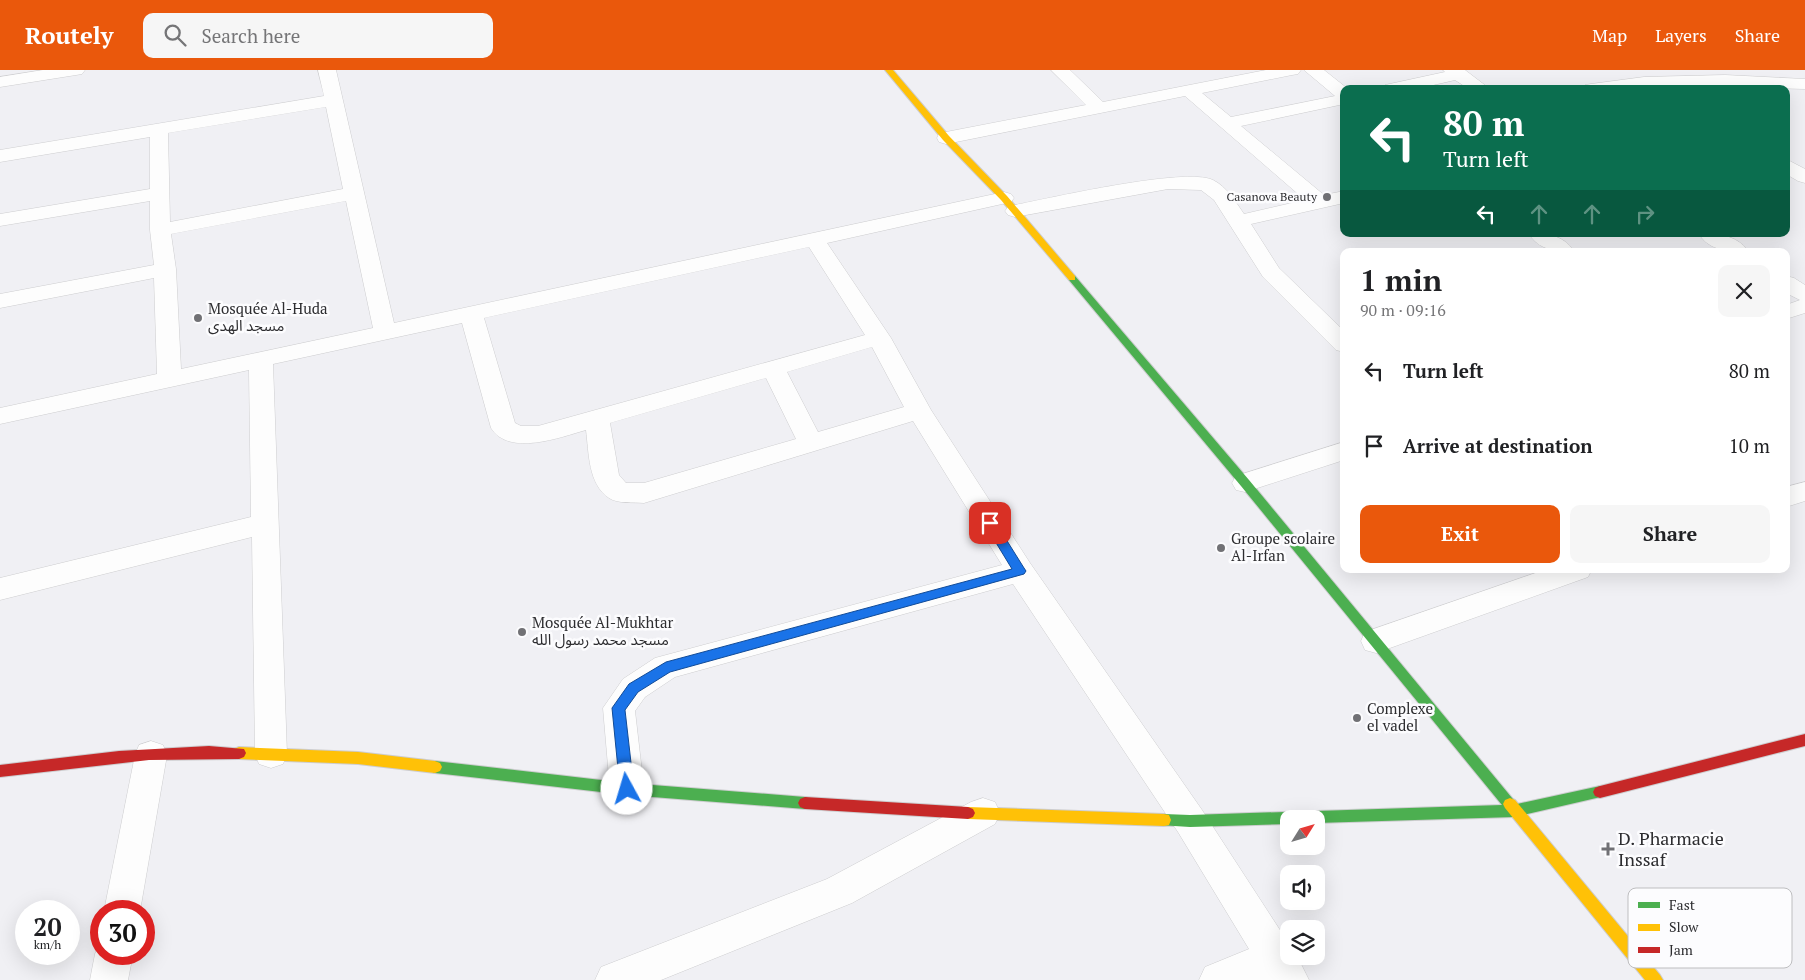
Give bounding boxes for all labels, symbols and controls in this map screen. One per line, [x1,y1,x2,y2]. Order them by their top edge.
search box [143,13,493,58]
text: Routely [25,19,113,51]
icon: search [161,21,189,49]
text: Search here [201,23,300,48]
text: Map [1592,23,1627,47]
text: Layers [1655,23,1707,47]
text: Share [1735,23,1780,47]
text: 80 m [1443,100,1524,146]
icon: left [1360,105,1425,170]
text: Turn left [1443,144,1529,173]
place label: Casanova Beauty [1226,189,1318,204]
marker: Casanova Beauty [1321,191,1333,203]
icon: left [1472,200,1500,228]
icon: ahead [1525,200,1553,228]
icon: ahead [1578,200,1606,228]
icon: right [1631,200,1659,228]
text: 1 min [1360,260,1442,300]
button: close [1718,265,1770,317]
place label: Mosquée Al-Huda مسجد الهدى [208,298,328,335]
text: 90 m · 09:16 [1360,299,1446,321]
marker: Mosquée Al-Huda مسجد الهدى [192,312,204,324]
icon: left [1360,357,1388,385]
text: Turn left [1403,358,1484,383]
text: 80 m [1729,358,1770,383]
icon: arrive [1360,432,1388,460]
text: Arrive at destination [1403,433,1592,458]
text: 10 m [1729,433,1770,458]
pin [969,502,1011,544]
button: Exit [1360,505,1560,563]
button: Share [1570,505,1770,563]
icon: arrive [976,509,1004,537]
place label: Groupe scolaire Al-Irfan [1231,528,1335,565]
marker: Groupe scolaire Al-Irfan [1215,542,1227,554]
place label: Mosquée Al-Mukhtar مسجد محمد رسول الله [532,612,674,649]
marker: Mosquée Al-Mukhtar مسجد محمد رسول الله [516,626,528,638]
place label: Complexe el vadel [1367,698,1433,735]
marker: Complexe el vadel [1351,712,1363,724]
position arrow [600,762,652,814]
north arrow [1280,810,1325,855]
map controls [1280,810,1325,965]
place label: D. Pharmacie Inssaf [1618,826,1724,871]
marker: D. Pharmacie Inssaf [1602,843,1614,855]
button: sound [1280,865,1325,910]
legend [1628,888,1792,968]
text: Fast [1669,895,1696,914]
speed limit sign: 30 [90,900,155,965]
text: 20 [33,910,62,943]
text: Slow [1669,917,1699,936]
button: layers [1280,920,1325,965]
text: km/h [34,937,61,952]
text: Jam [1669,940,1693,959]

